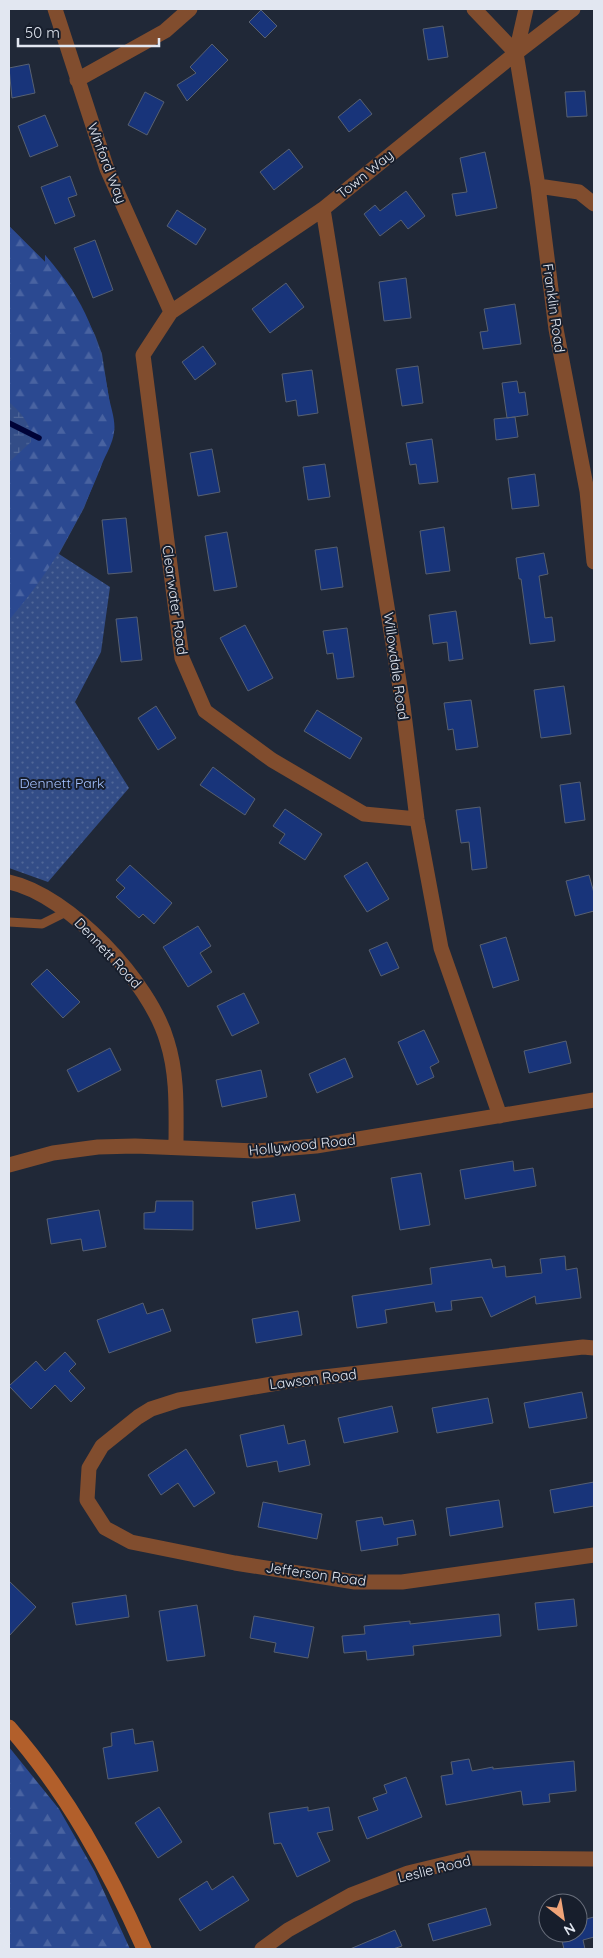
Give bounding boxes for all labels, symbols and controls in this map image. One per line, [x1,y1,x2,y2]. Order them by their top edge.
scale bar [18,15,159,47]
text: 50 m [25,23,60,42]
street label: Winford Way [83,120,131,206]
street label: Town Way [333,146,397,202]
street label: Franklin Road [539,262,569,354]
street label: Clearwater Road [158,544,192,656]
street label: Willowdale Road [380,611,412,721]
park label: Dennett Park [19,774,105,792]
street label: Dennett Road [71,914,145,992]
street label: Hollywood Road [248,1130,356,1160]
street label: Lawson Road [268,1365,358,1393]
street label: Jefferson Road [265,1558,367,1590]
street label: Leslie Road [396,1851,472,1887]
north arrow [538,1893,588,1943]
text: N [561,1919,579,1940]

